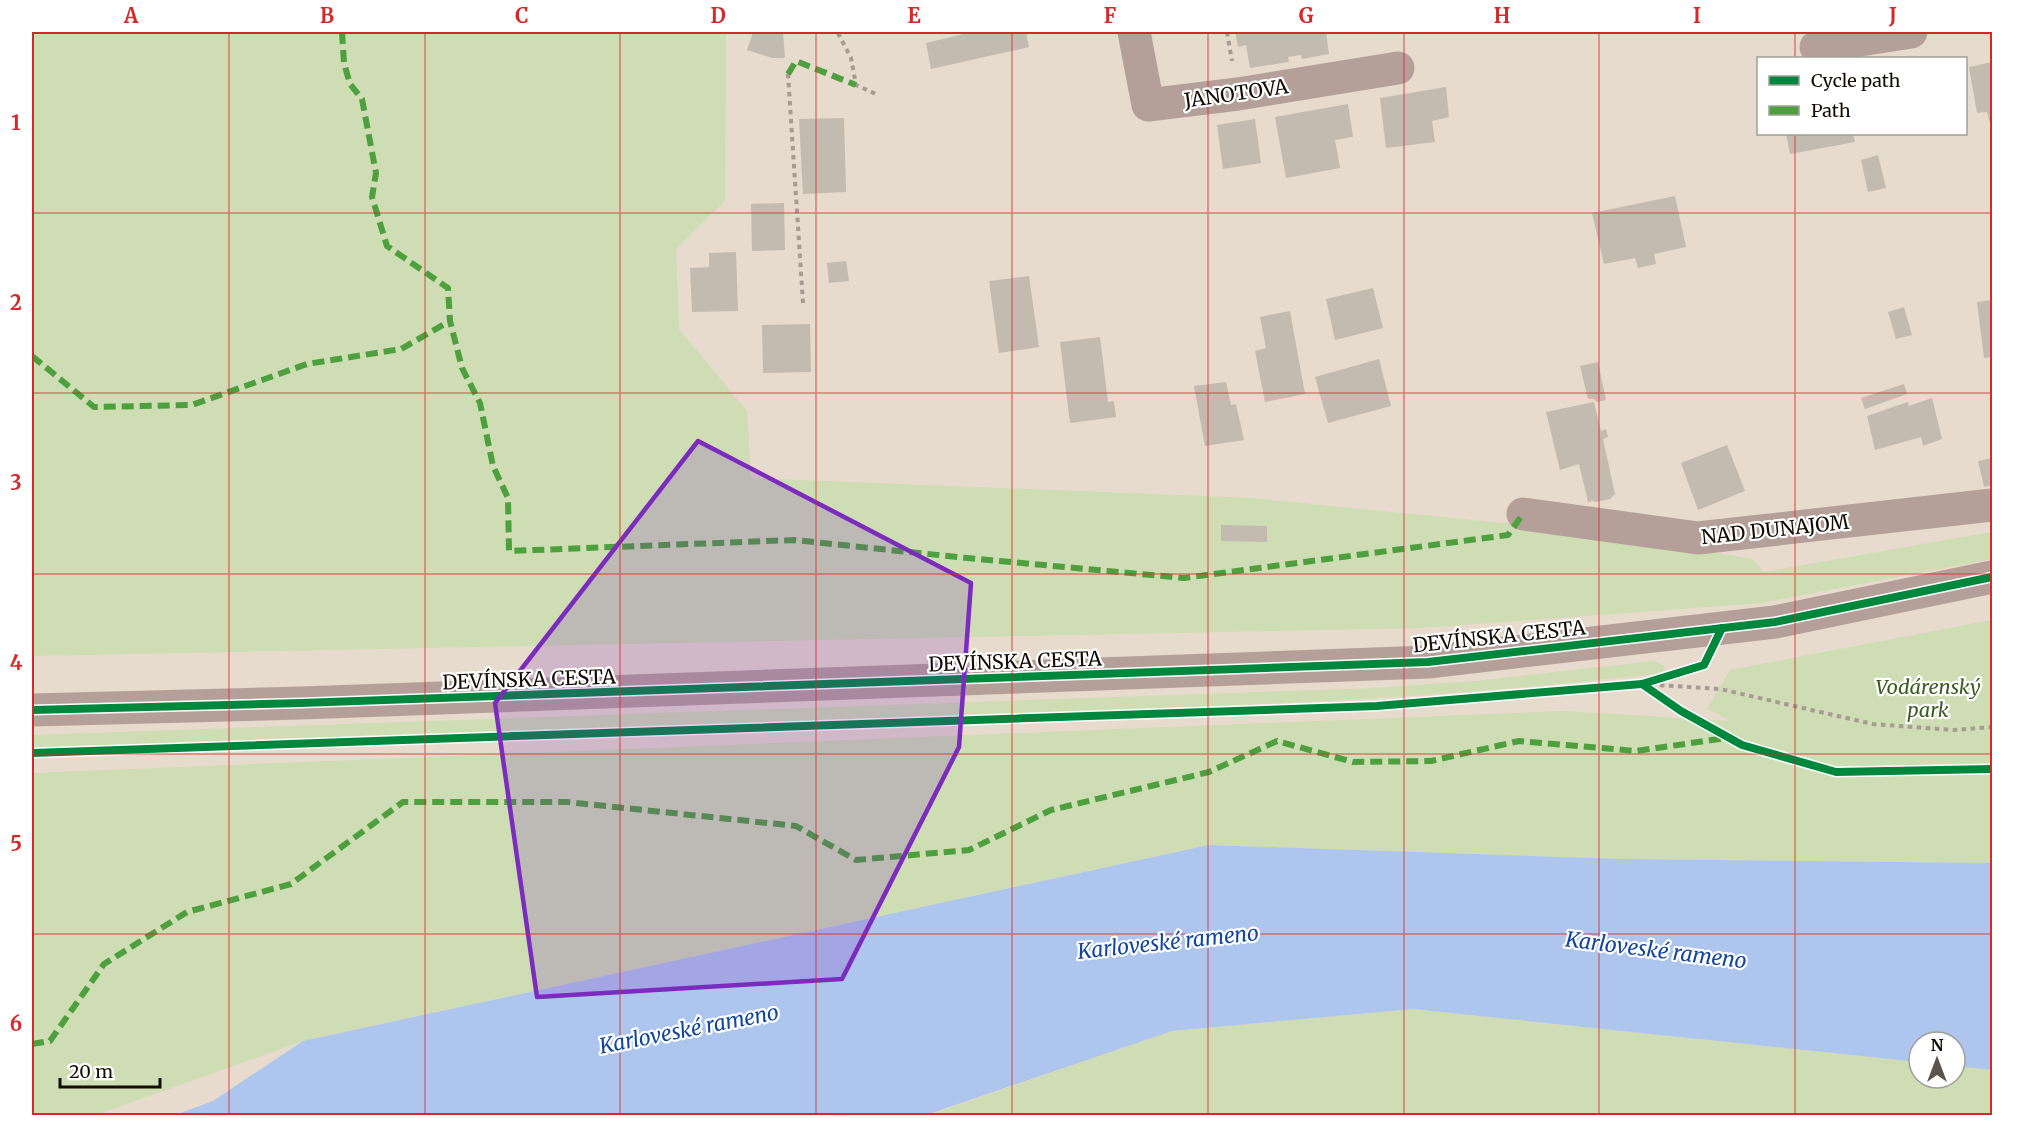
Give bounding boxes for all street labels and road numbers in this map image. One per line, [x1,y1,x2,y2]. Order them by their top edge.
street label: JANOTOVA [1181,73,1290,113]
street label: NAD DUNAJOM [1700,509,1850,549]
street label: DEVÍNSKA CESTA [1411,612,1588,658]
street label: DEVÍNSKA CESTA [928,643,1103,677]
street label: DEVÍNSKA CESTA [442,661,617,695]

